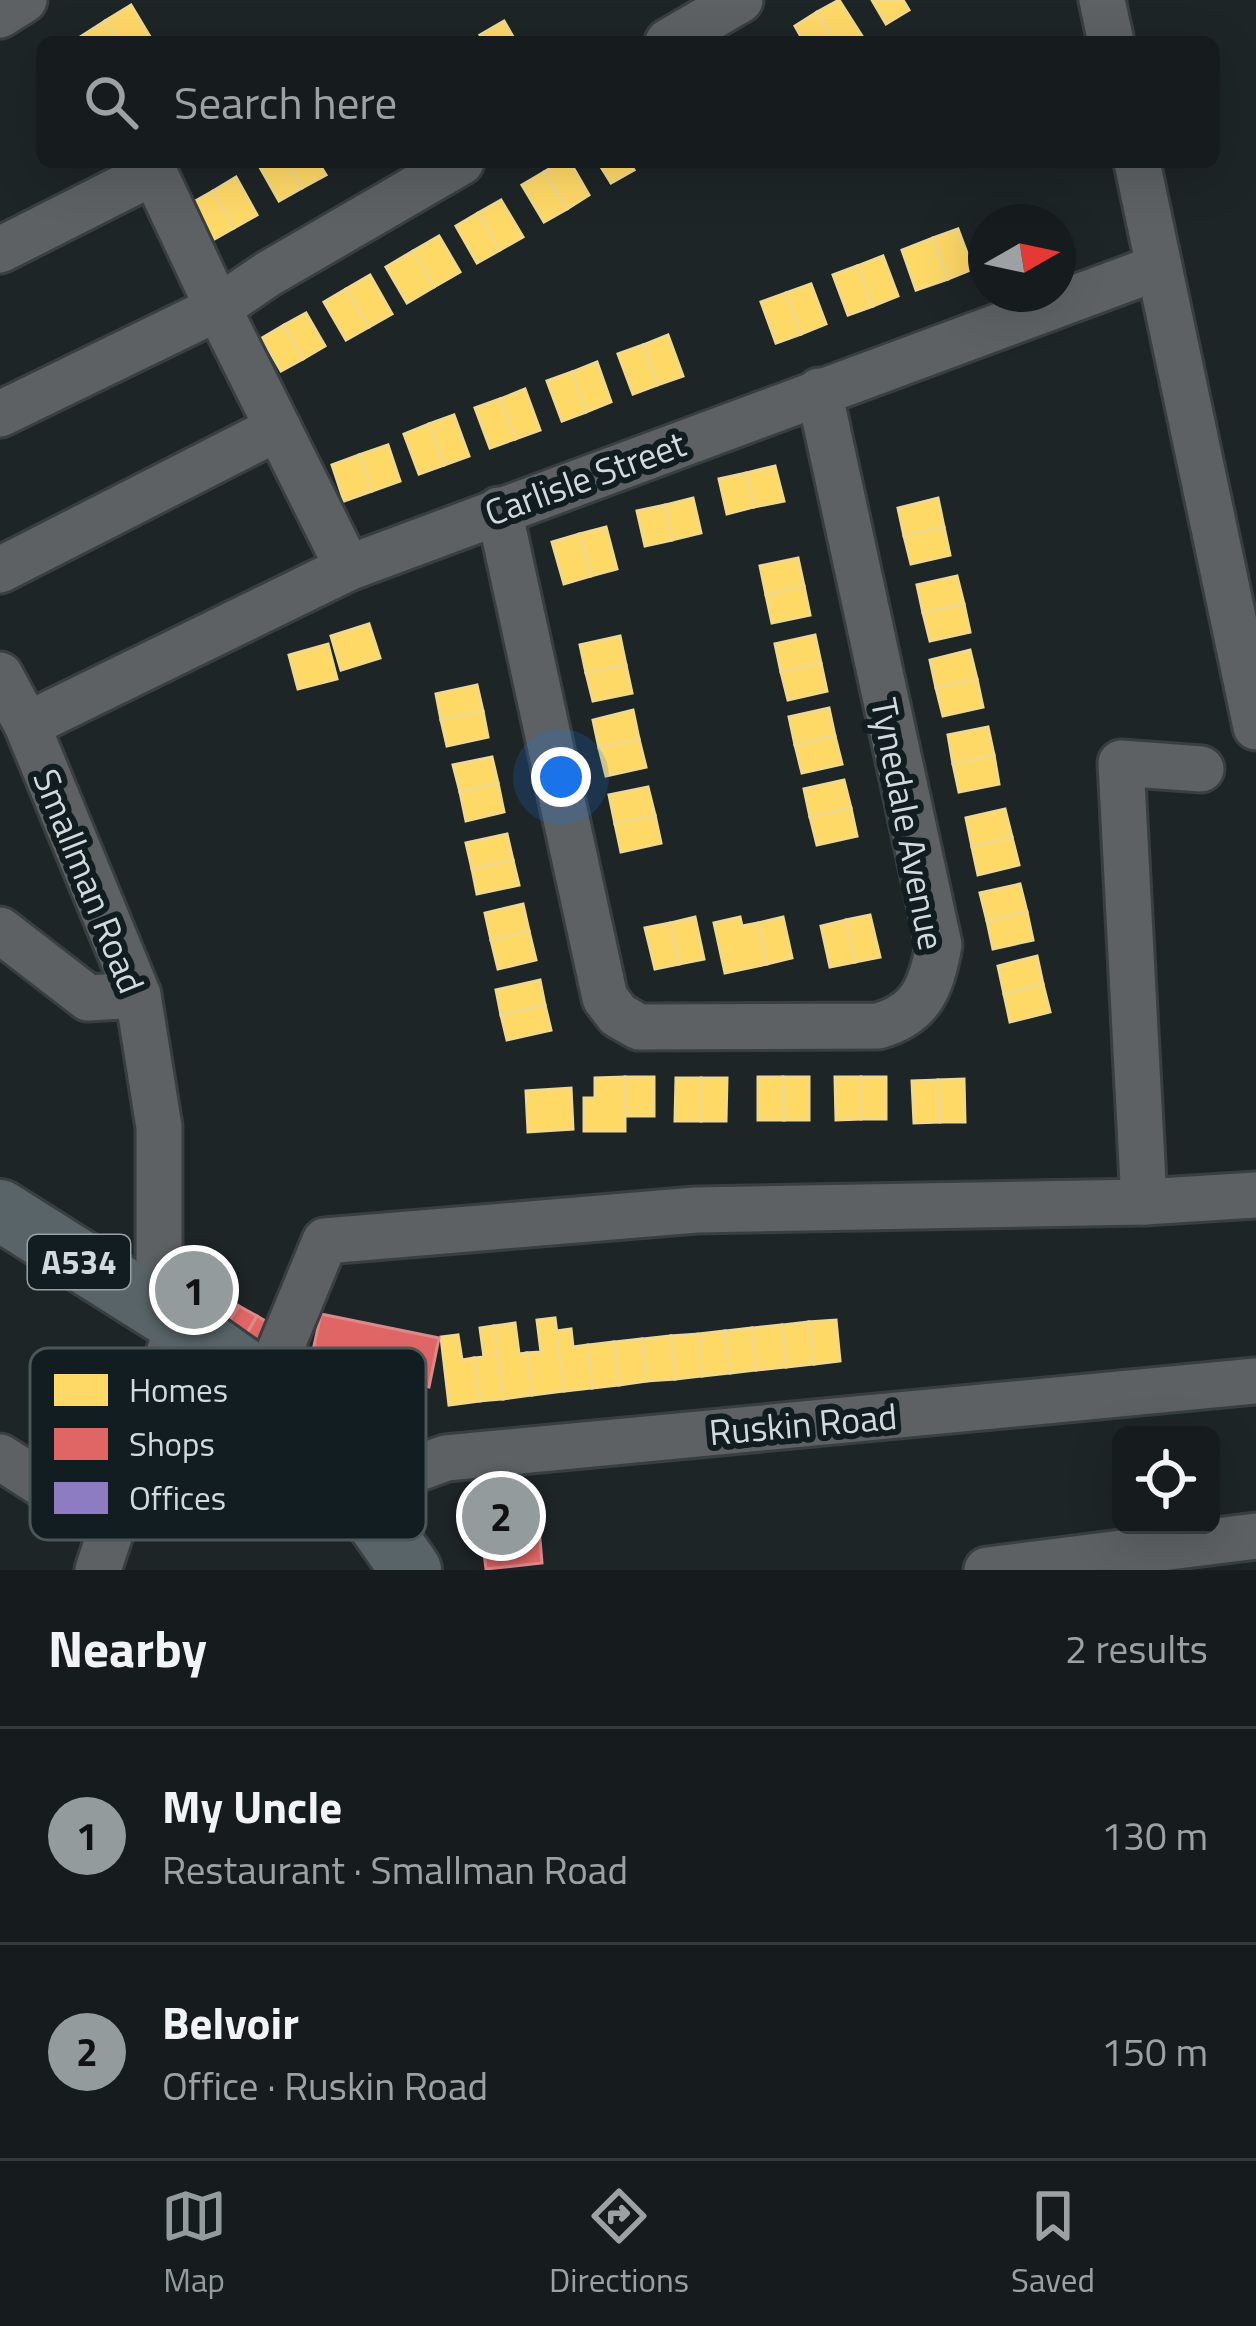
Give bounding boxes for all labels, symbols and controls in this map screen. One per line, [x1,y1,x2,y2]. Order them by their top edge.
search box [36,36,1220,168]
text: Search here [174,68,397,136]
icon: search [78,69,144,135]
north arrow [968,204,1076,312]
street label: Carlisle Street [477,416,693,539]
street label: Tynedale Avenue [857,693,960,955]
your location [531,747,591,807]
street label: Smallman Road [19,760,159,1001]
road number: A534 [28,1235,130,1289]
pin: 1 [155,1245,233,1335]
legend [30,1348,426,1540]
text: Homes [129,1365,228,1415]
street label: Ruskin Road [707,1388,899,1459]
text: Shops [129,1419,215,1469]
map controls [1112,1426,1220,1534]
button: locate [1112,1426,1220,1534]
pin: 2 [462,1471,540,1561]
text: Offices [129,1473,226,1523]
text: Nearby [48,1609,207,1687]
text: 2 results [1065,1619,1208,1678]
text: My Uncle [162,1772,342,1840]
text: 1 [76,1806,98,1865]
text: 130 m [1101,1806,1208,1865]
text: Restaurant · Smallman Road [162,1840,628,1899]
text: Belvoir [162,1988,299,2056]
text: 2 [76,2022,98,2081]
text: 150 m [1101,2022,1208,2081]
text: Office · Ruskin Road [162,2056,488,2115]
tab: Map [161,2183,227,2305]
tab: Directions [549,2183,689,2305]
tab: Saved [1011,2183,1095,2305]

